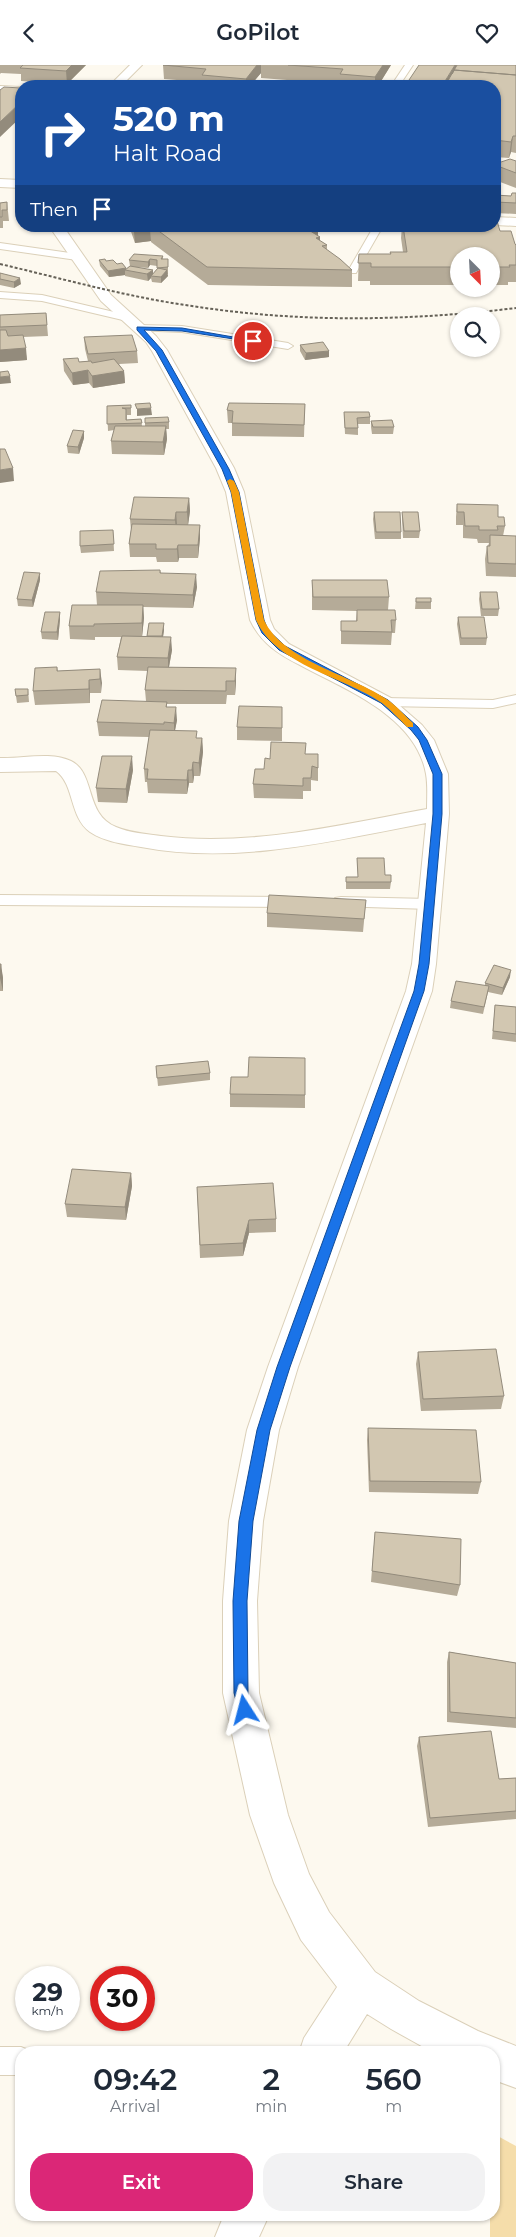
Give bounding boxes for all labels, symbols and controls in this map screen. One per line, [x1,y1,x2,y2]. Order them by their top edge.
icon: back [15,19,43,47]
text: GoPilot [216,19,300,46]
icon: heart [473,19,501,47]
text: 520 m [113,97,225,140]
icon: right [30,100,95,165]
text: Halt Road [113,140,222,167]
icon: arrive [88,195,116,223]
text: Then [30,198,78,221]
north arrow [450,247,500,297]
map controls [450,247,500,357]
button: search [450,307,500,357]
pin [232,320,274,362]
icon: arrive [239,327,267,355]
position arrow [218,1683,270,1735]
speed limit sign: 30 [90,1966,155,2031]
text: 29 [32,1977,63,2007]
text: km/h [31,2003,64,2018]
text: 09:42 [93,2061,177,2098]
text: 2 [263,2061,280,2098]
text: 560 [365,2061,422,2098]
text: Arrival [110,2097,160,2116]
text: min [255,2097,287,2116]
text: m [385,2097,402,2116]
button: Exit [30,2153,253,2211]
button: Share [263,2153,485,2211]

